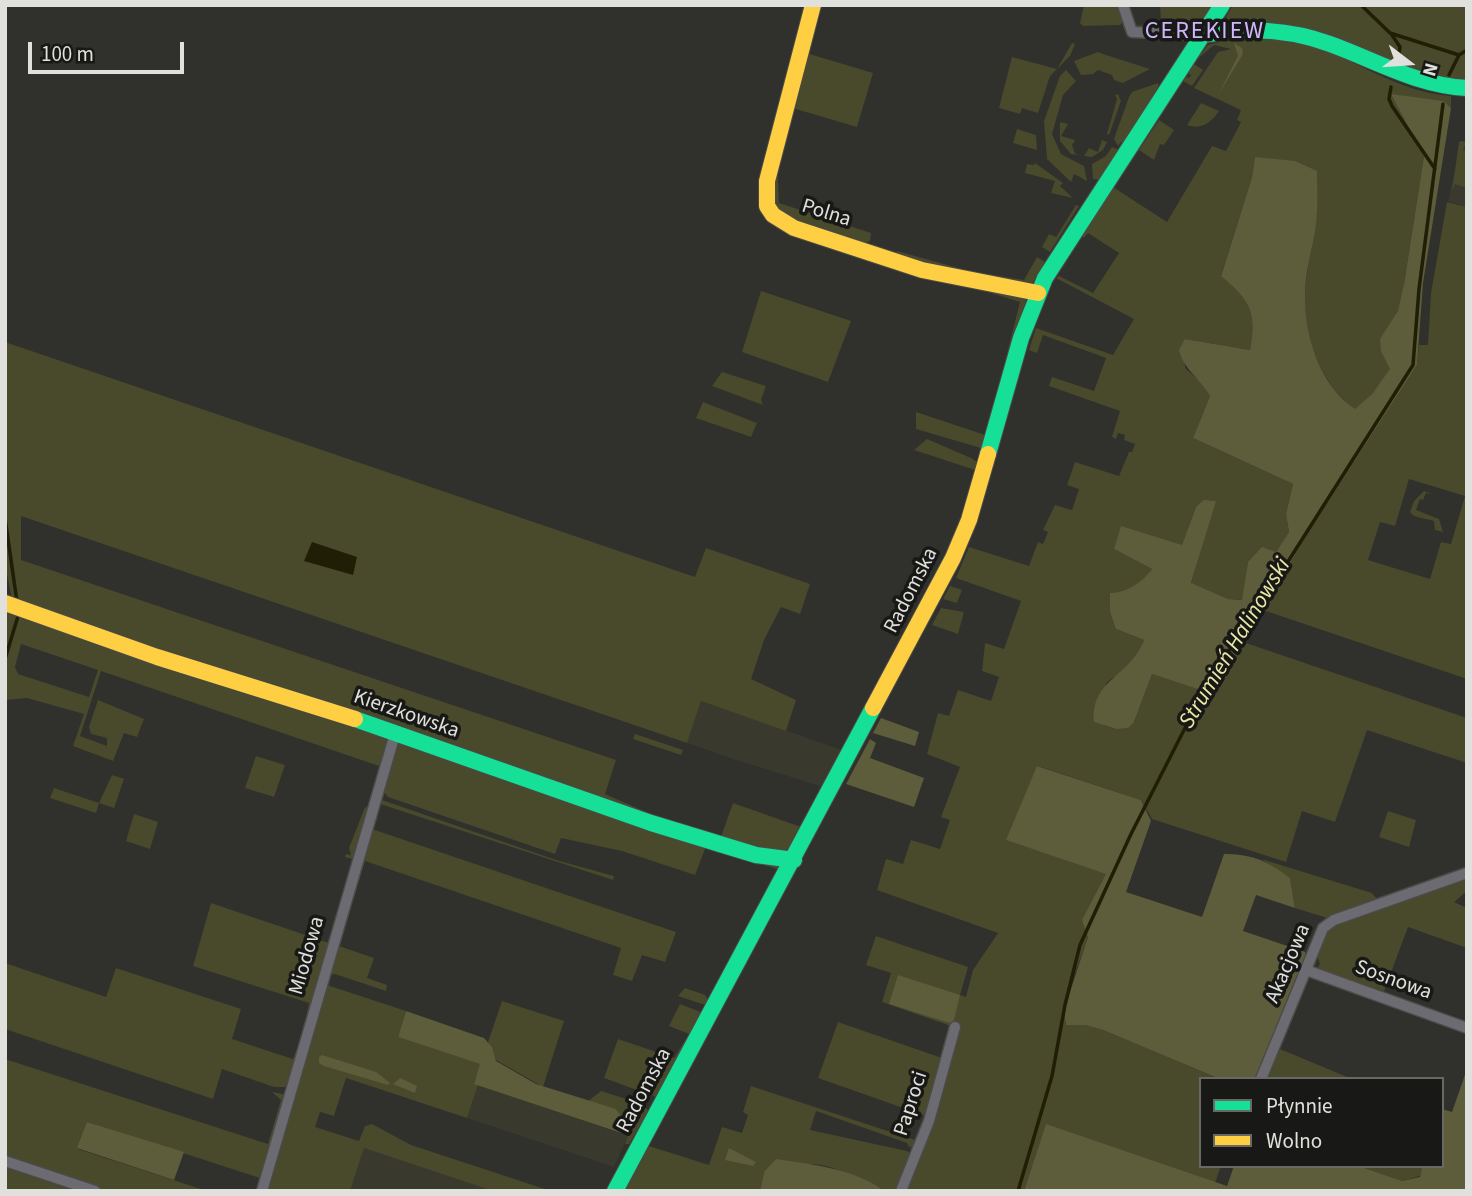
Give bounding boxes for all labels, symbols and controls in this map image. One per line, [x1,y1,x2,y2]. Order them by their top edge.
district label: CEREKIEW [1146,19,1264,47]
scale bar [32,28,187,72]
north arrow [1374,28,1444,98]
text: 100 m [41,39,94,69]
text: N [1415,59,1444,79]
street label: Polna [798,195,854,233]
street label: Radomska [880,544,944,638]
water label: Strumień Halinowski [1174,554,1298,734]
street label: Kierzkowska [350,685,462,745]
street label: Miodowa [285,914,331,998]
street label: Akacjowa [1261,921,1317,1007]
street label: Sosnowa [1351,956,1435,1006]
street label: Radomska [612,1044,678,1138]
street label: Paproci [890,1069,934,1139]
legend [1199,1077,1444,1168]
text: Płynnie [1266,1091,1333,1121]
text: Wolno [1266,1126,1322,1156]

